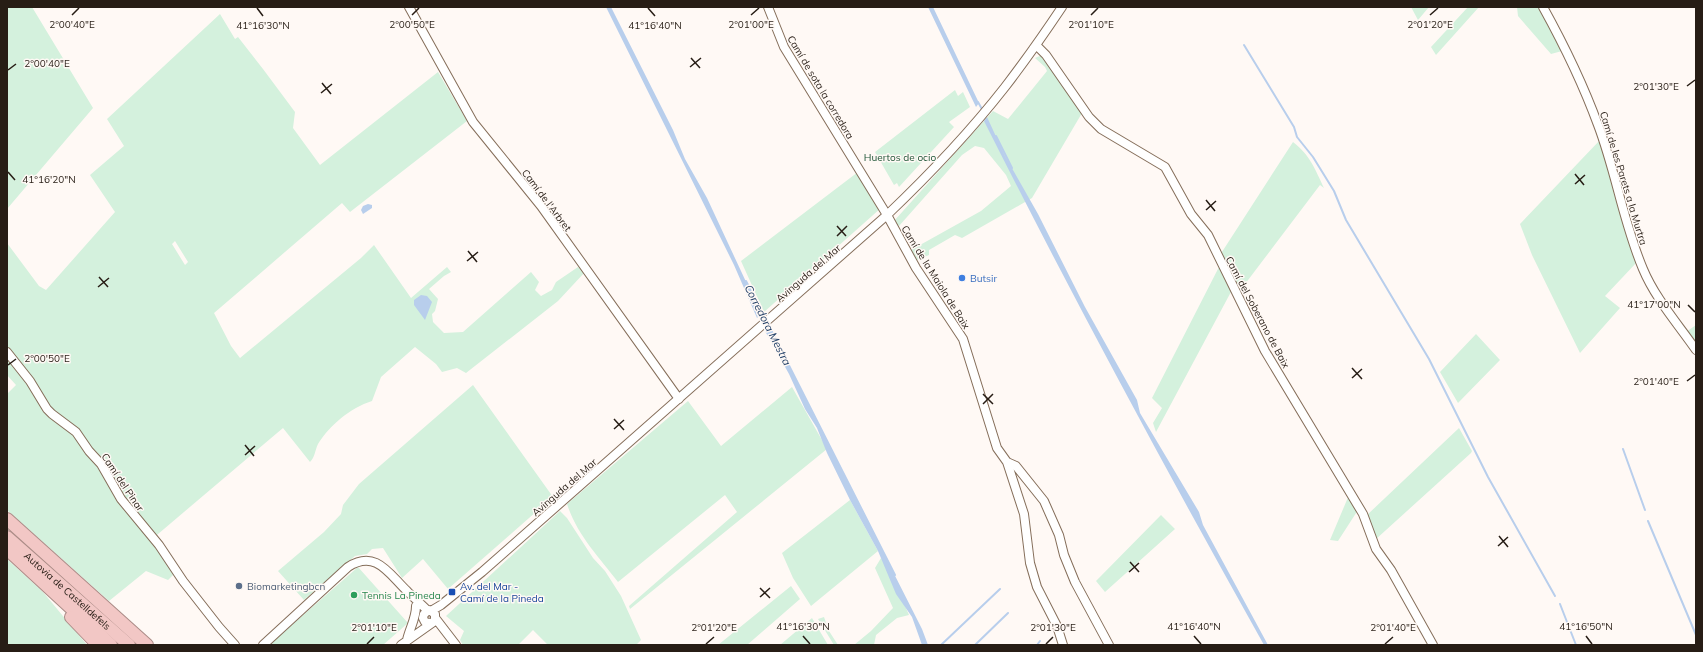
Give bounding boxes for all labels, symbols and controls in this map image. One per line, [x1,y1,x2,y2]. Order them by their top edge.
text: 2°00'40"E [49,18,95,31]
text: 2°00'50"E [389,18,435,31]
text: 2°01'00"E [728,18,774,31]
text: 2°01'10"E [1068,18,1114,31]
text: 2°01'20"E [1407,18,1453,31]
text: 41°16'30"N [236,19,290,32]
text: 41°16'40"N [628,19,682,32]
street label: Camí de sota la corredora [784,33,857,141]
text: 2°00'40"E [24,57,70,70]
text: 2°01'30"E [1633,80,1679,93]
street label: Camí de les Parets a la Murtra [1597,110,1650,247]
park label: Huertos de ocio [864,151,936,164]
street label: Camí de l'Arbret [519,167,575,234]
text: 41°16'20"N [22,173,76,186]
street label: Camí de la Maiola de Baix [898,223,973,332]
street label: Avinguda del Mar [773,241,844,305]
street label: Camí del Soberano de Baix [1223,254,1293,371]
place label: Butsir [970,272,997,285]
marker: Butsir [957,273,967,283]
water label: Corredora Mestra [742,282,795,368]
text: 41°17'00"N [1627,298,1681,311]
text: 2°00'50"E [24,352,70,365]
text: 2°01'40"E [1633,375,1679,388]
street label: Camí del Pinar [98,451,147,514]
street label: Avinguda del Mar [529,455,600,519]
street label: Autovia de Castelldefels [21,549,113,633]
place label: Biomarketingbcn [247,580,325,593]
place label: Av. del Mar - Camí de la Pineda [460,580,544,605]
marker: Biomarketingbcn [234,581,244,591]
marker: Av. del Mar - Camí de la Pineda [447,587,457,597]
place label: Tennis La Pineda [362,589,441,602]
marker: Tennis La Pineda [349,590,359,600]
text: 41°16'30"N [776,620,830,633]
text: 41°16'40"N [1167,620,1221,633]
text: 41°16'50"N [1559,620,1613,633]
text: 2°01'10"E [351,621,397,634]
text: 2°01'20"E [691,621,737,634]
text: 2°01'30"E [1030,621,1076,634]
text: 2°01'40"E [1370,621,1416,634]

